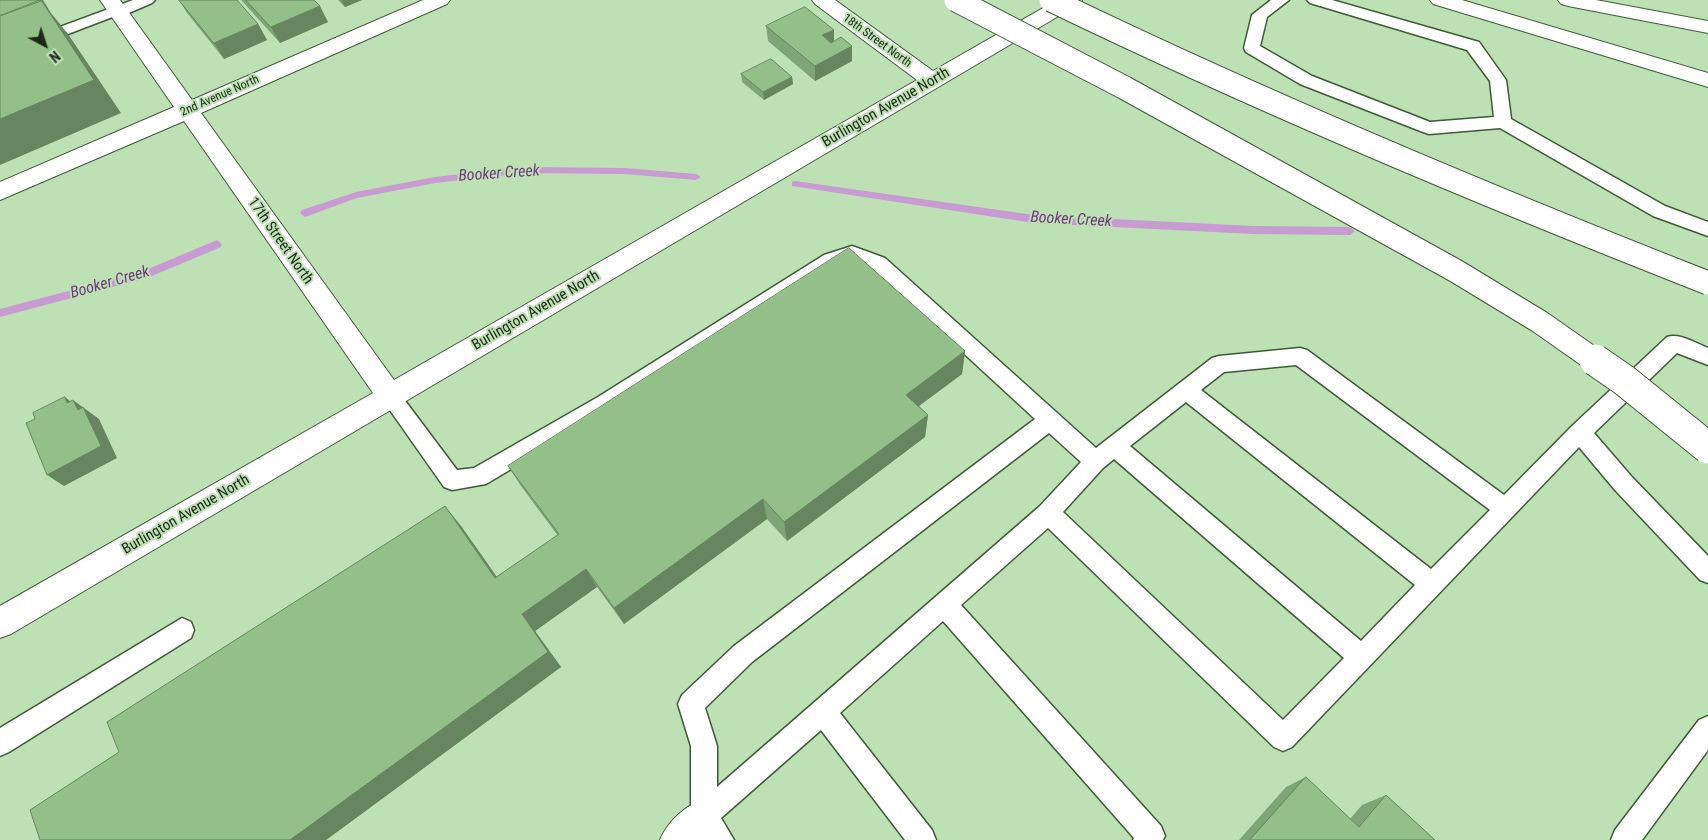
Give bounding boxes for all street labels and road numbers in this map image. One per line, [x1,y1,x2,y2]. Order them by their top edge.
street label: 18th Street North [840,11,914,71]
street label: Burlington Avenue North [819,64,953,152]
street label: 2nd Avenue North [178,72,262,120]
street label: 17th Street North [243,194,317,288]
street label: Burlington Avenue North [469,267,603,355]
street label: Burlington Avenue North [119,471,253,559]

